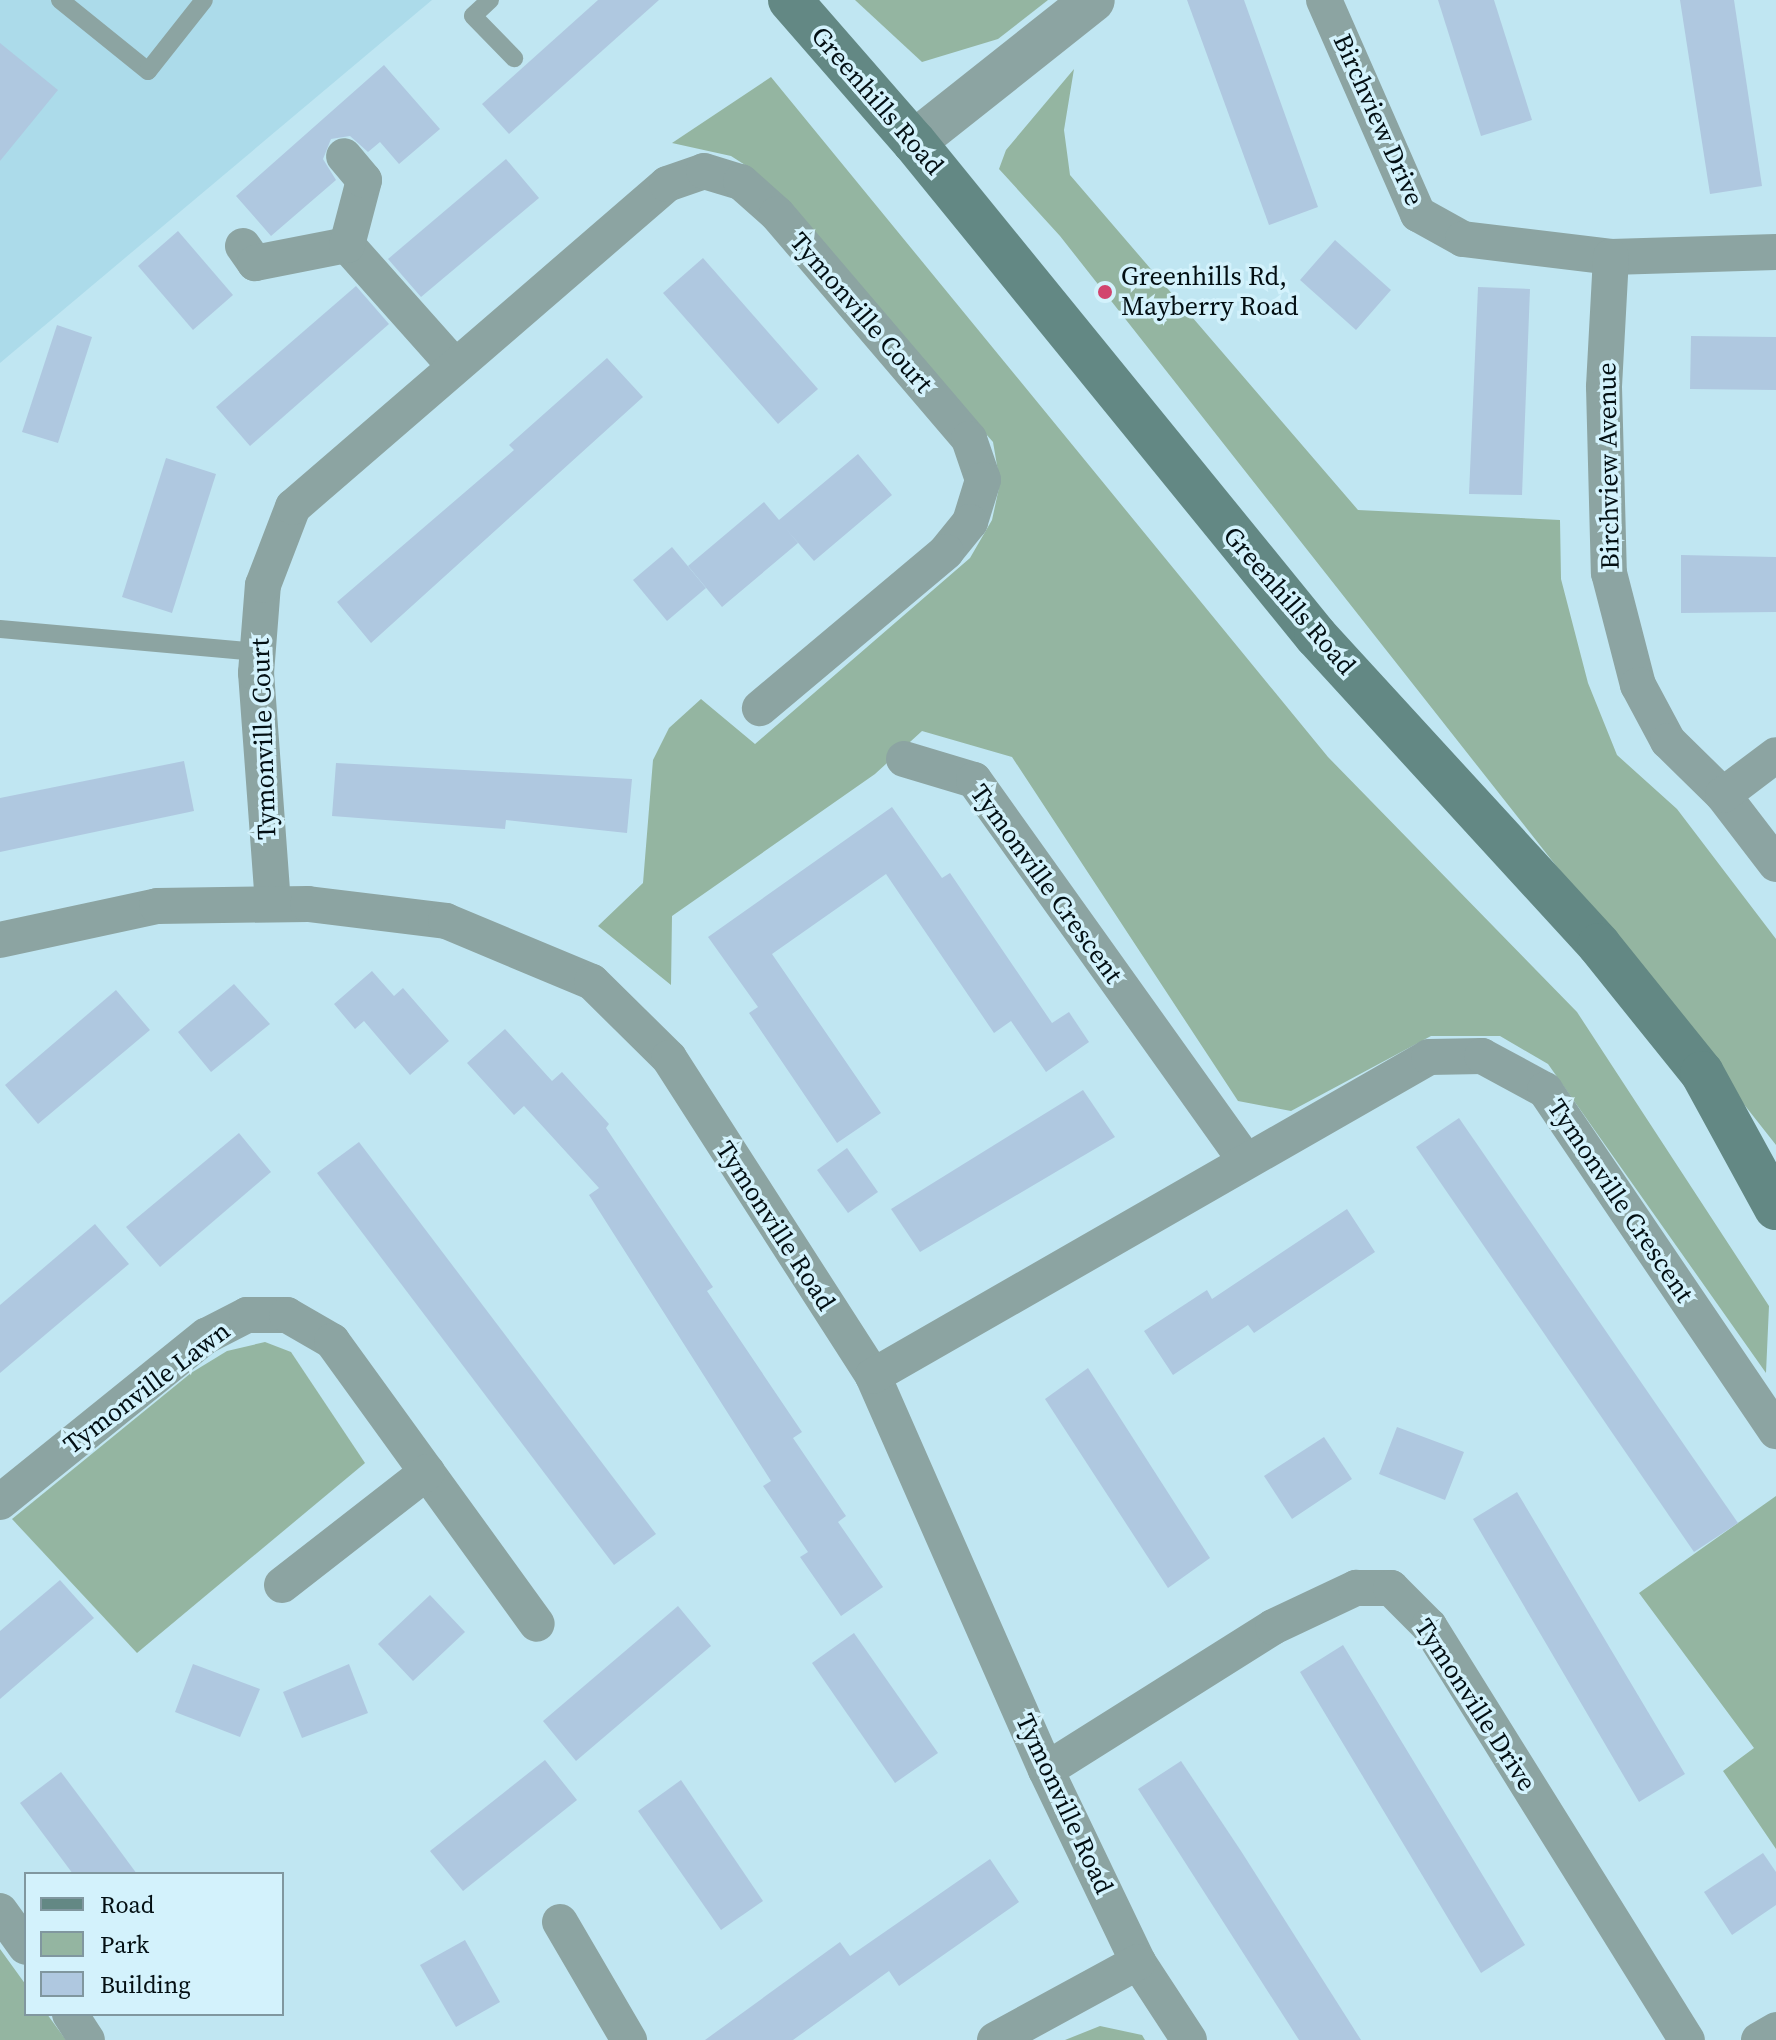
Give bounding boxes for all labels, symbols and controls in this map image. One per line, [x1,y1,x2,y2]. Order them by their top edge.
street label: Greenhills Road [804,21,950,181]
street label: Birchview Drive [1326,29,1430,211]
street label: Tymonville Court [783,227,939,399]
place label: Greenhills Rd, Mayberry Road [1121,261,1299,322]
marker: Greenhills Rd, Mayberry Road [1096,283,1114,301]
street label: Birchview Avenue [1592,362,1626,570]
street label: Greenhills Road [1216,521,1362,681]
street label: Tymonville Court [245,638,283,840]
street label: Tymonville Crescent [963,779,1129,989]
street label: Tymonville Crescent [1541,1094,1699,1308]
street label: Tymonville Road [709,1136,841,1316]
street label: Tymonville Lawn [58,1315,236,1461]
street label: Tymonville Drive [1408,1613,1542,1797]
street label: Tymonville Road [1009,1709,1119,1899]
legend [24,1872,284,2016]
text: Road [100,1888,154,1921]
text: Park [100,1928,149,1961]
text: Building [100,1968,191,2001]

